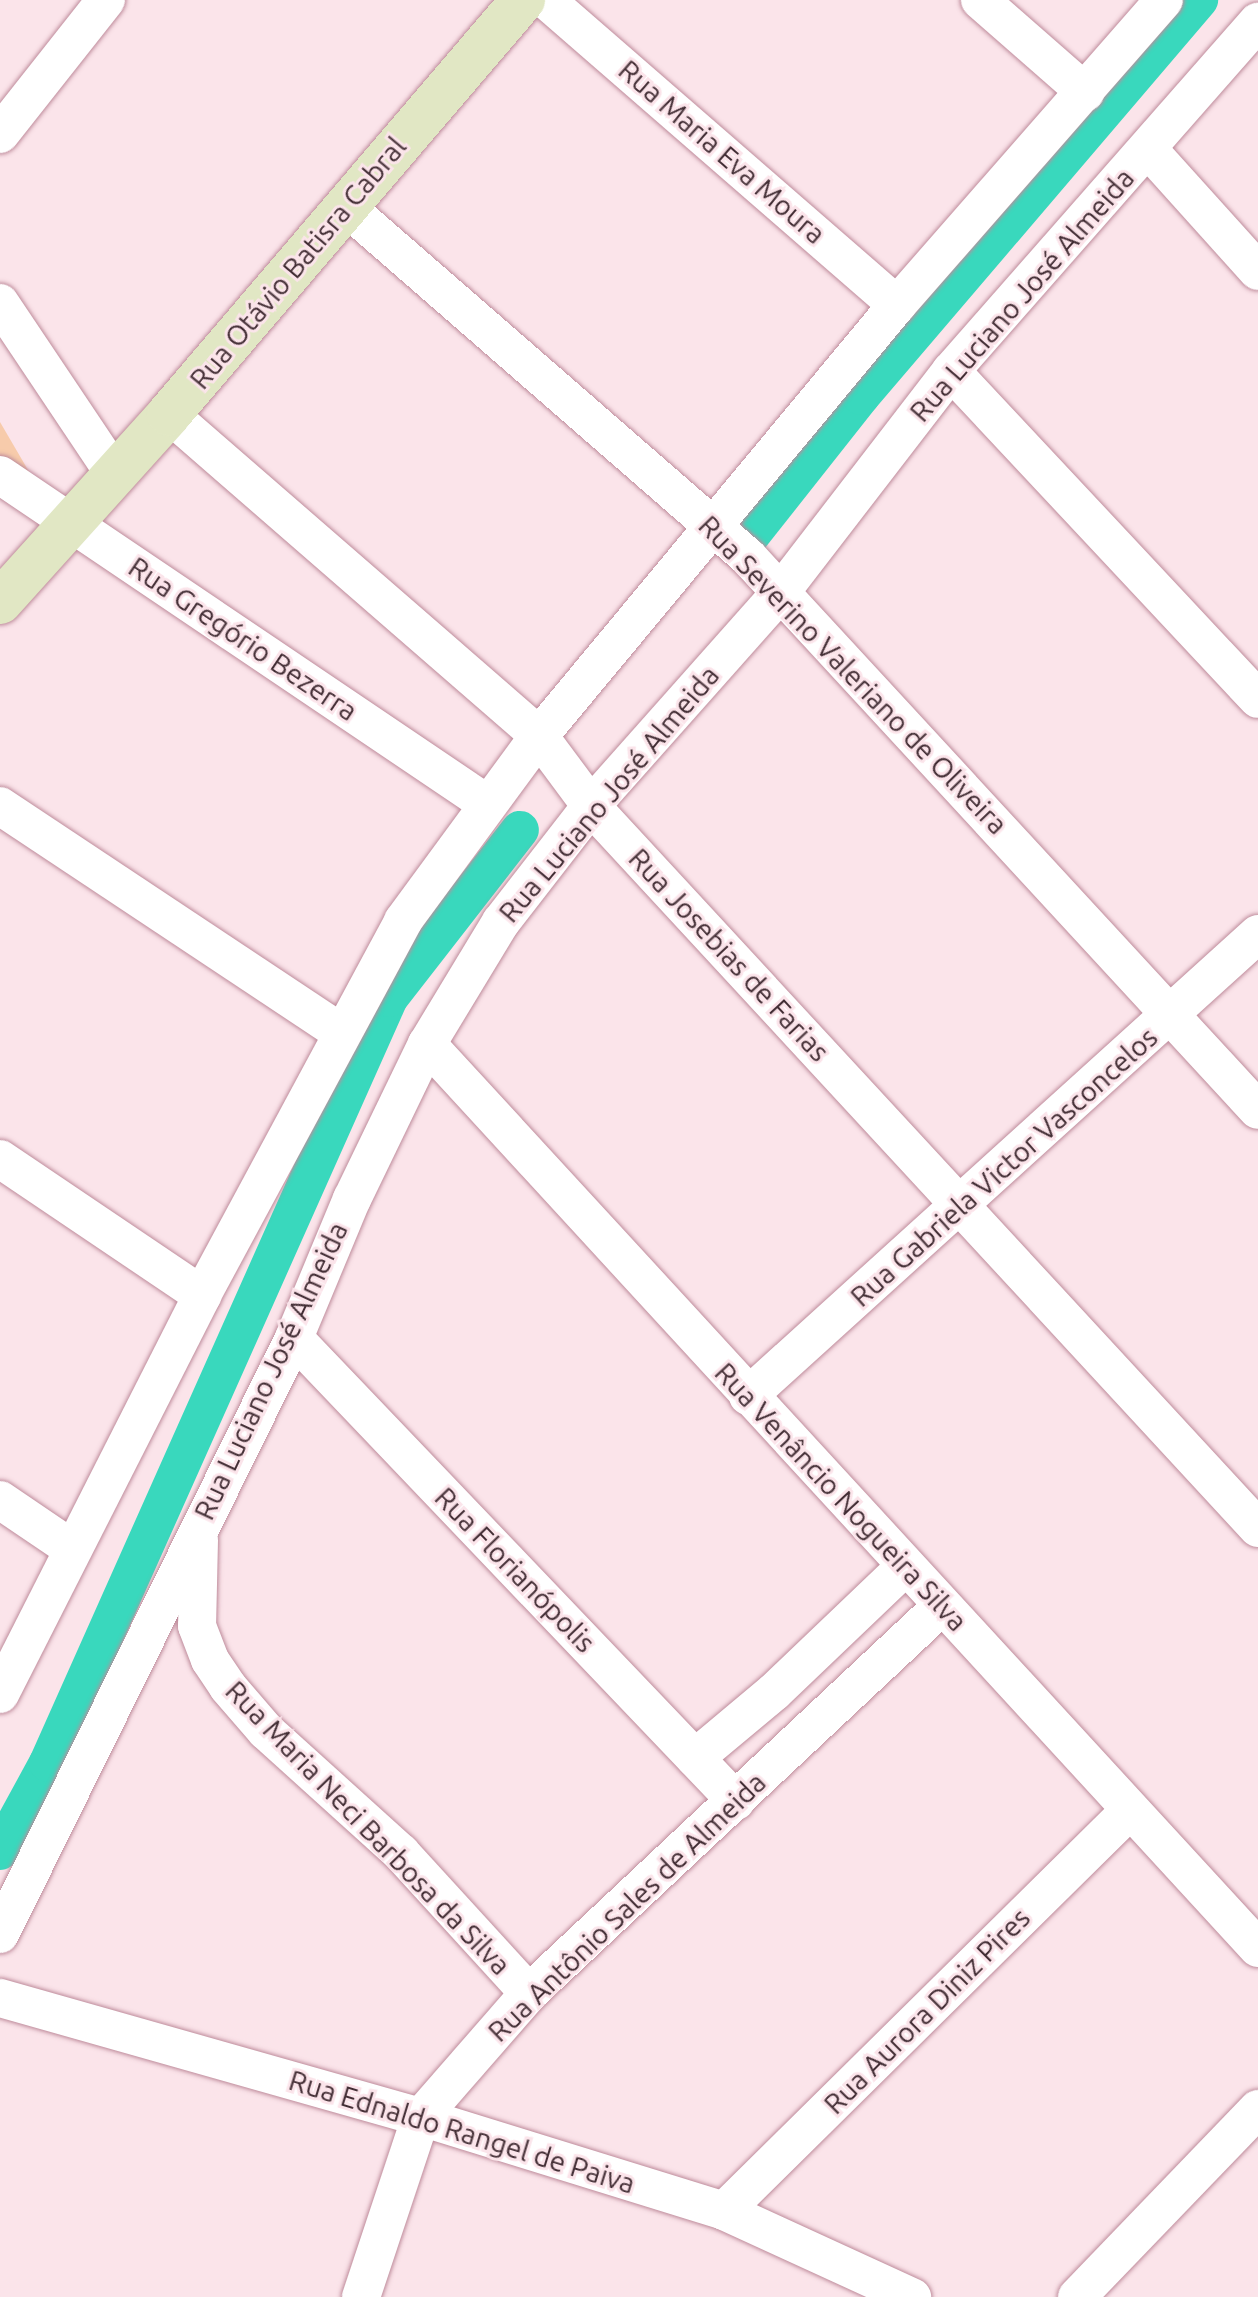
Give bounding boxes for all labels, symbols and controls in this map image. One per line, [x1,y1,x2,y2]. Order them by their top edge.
street label: Rua Maria Eva Moura [612,53,832,251]
street label: Rua Otávio Batisra Cabral [183,130,413,396]
street label: Rua Luciano José Almeida [903,162,1141,428]
street label: Rua Severino Valeriano de Oliveira [692,509,1014,841]
street label: Rua Gregório Bezerra [122,550,364,728]
street label: Rua Luciano José Almeida [492,659,726,929]
street label: Rua Josebias de Farias [622,842,836,1068]
street label: Rua Gabriela Victor Vasconcelos [844,1020,1164,1314]
street label: Rua Luciano José Almeida [187,1217,355,1525]
street label: Rua Venâncio Nogueira Silva [708,1356,974,1638]
street label: Rua Florianópolis [428,1481,602,1659]
street label: Rua Maria Neci Barbosa da Silva [219,1674,517,1982]
street label: Rua Antônio Sales de Almeida [481,1765,773,2049]
street label: Rua Aurora Diniz Pires [817,1901,1037,2121]
street label: Rua Ednaldo Rangel de Paiva [285,2063,639,2201]

